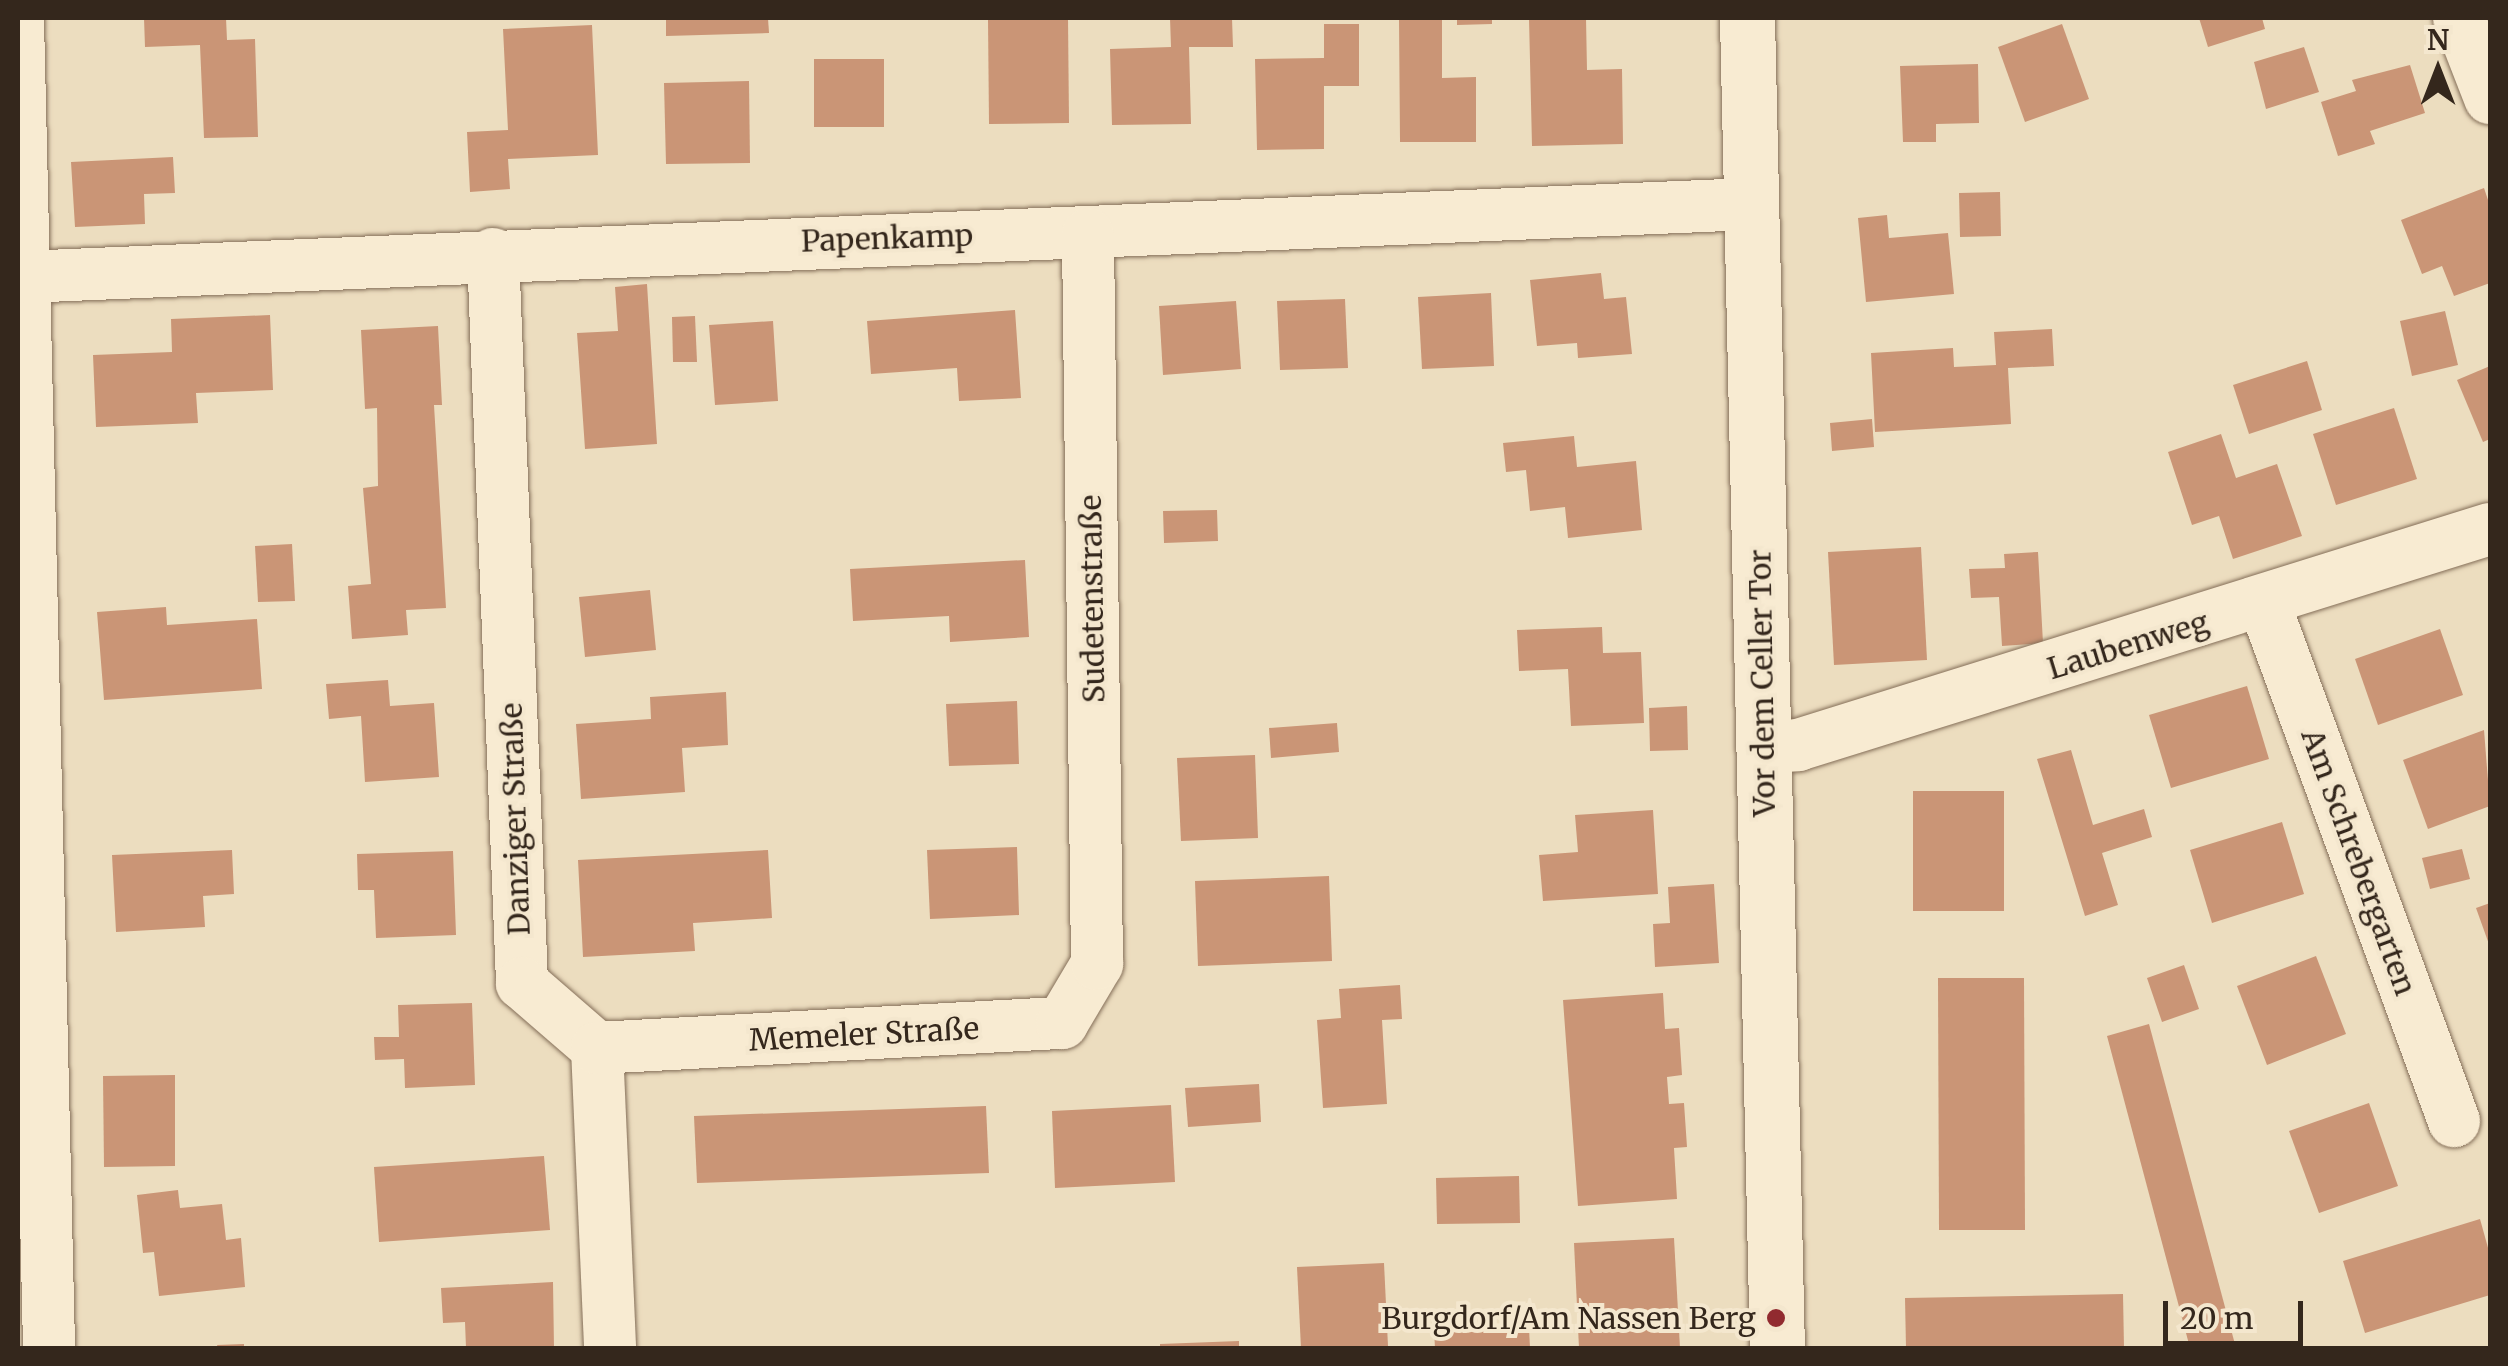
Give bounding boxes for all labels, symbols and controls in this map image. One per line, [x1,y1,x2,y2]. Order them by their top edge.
north arrow [2388,20,2488,120]
text: N [2427,22,2449,58]
street label: Papenkamp [800,217,974,259]
street label: Sudetenstraße [1072,495,1112,703]
street label: Vor dem Celler Tor [1742,549,1782,817]
street label: Laubenweg [2043,603,2213,687]
street label: Danziger Straße [493,702,537,936]
street label: Am Schrebergarten [2294,724,2424,1000]
street label: Memeler Straße [748,1010,980,1058]
scale bar [2168,1281,2308,1343]
text: 20 m [2180,1299,2253,1337]
place label: Burgdorf/Am Nassen Berg [1381,1300,1756,1336]
marker: Burgdorf/Am Nassen Berg [1765,1307,1787,1329]

